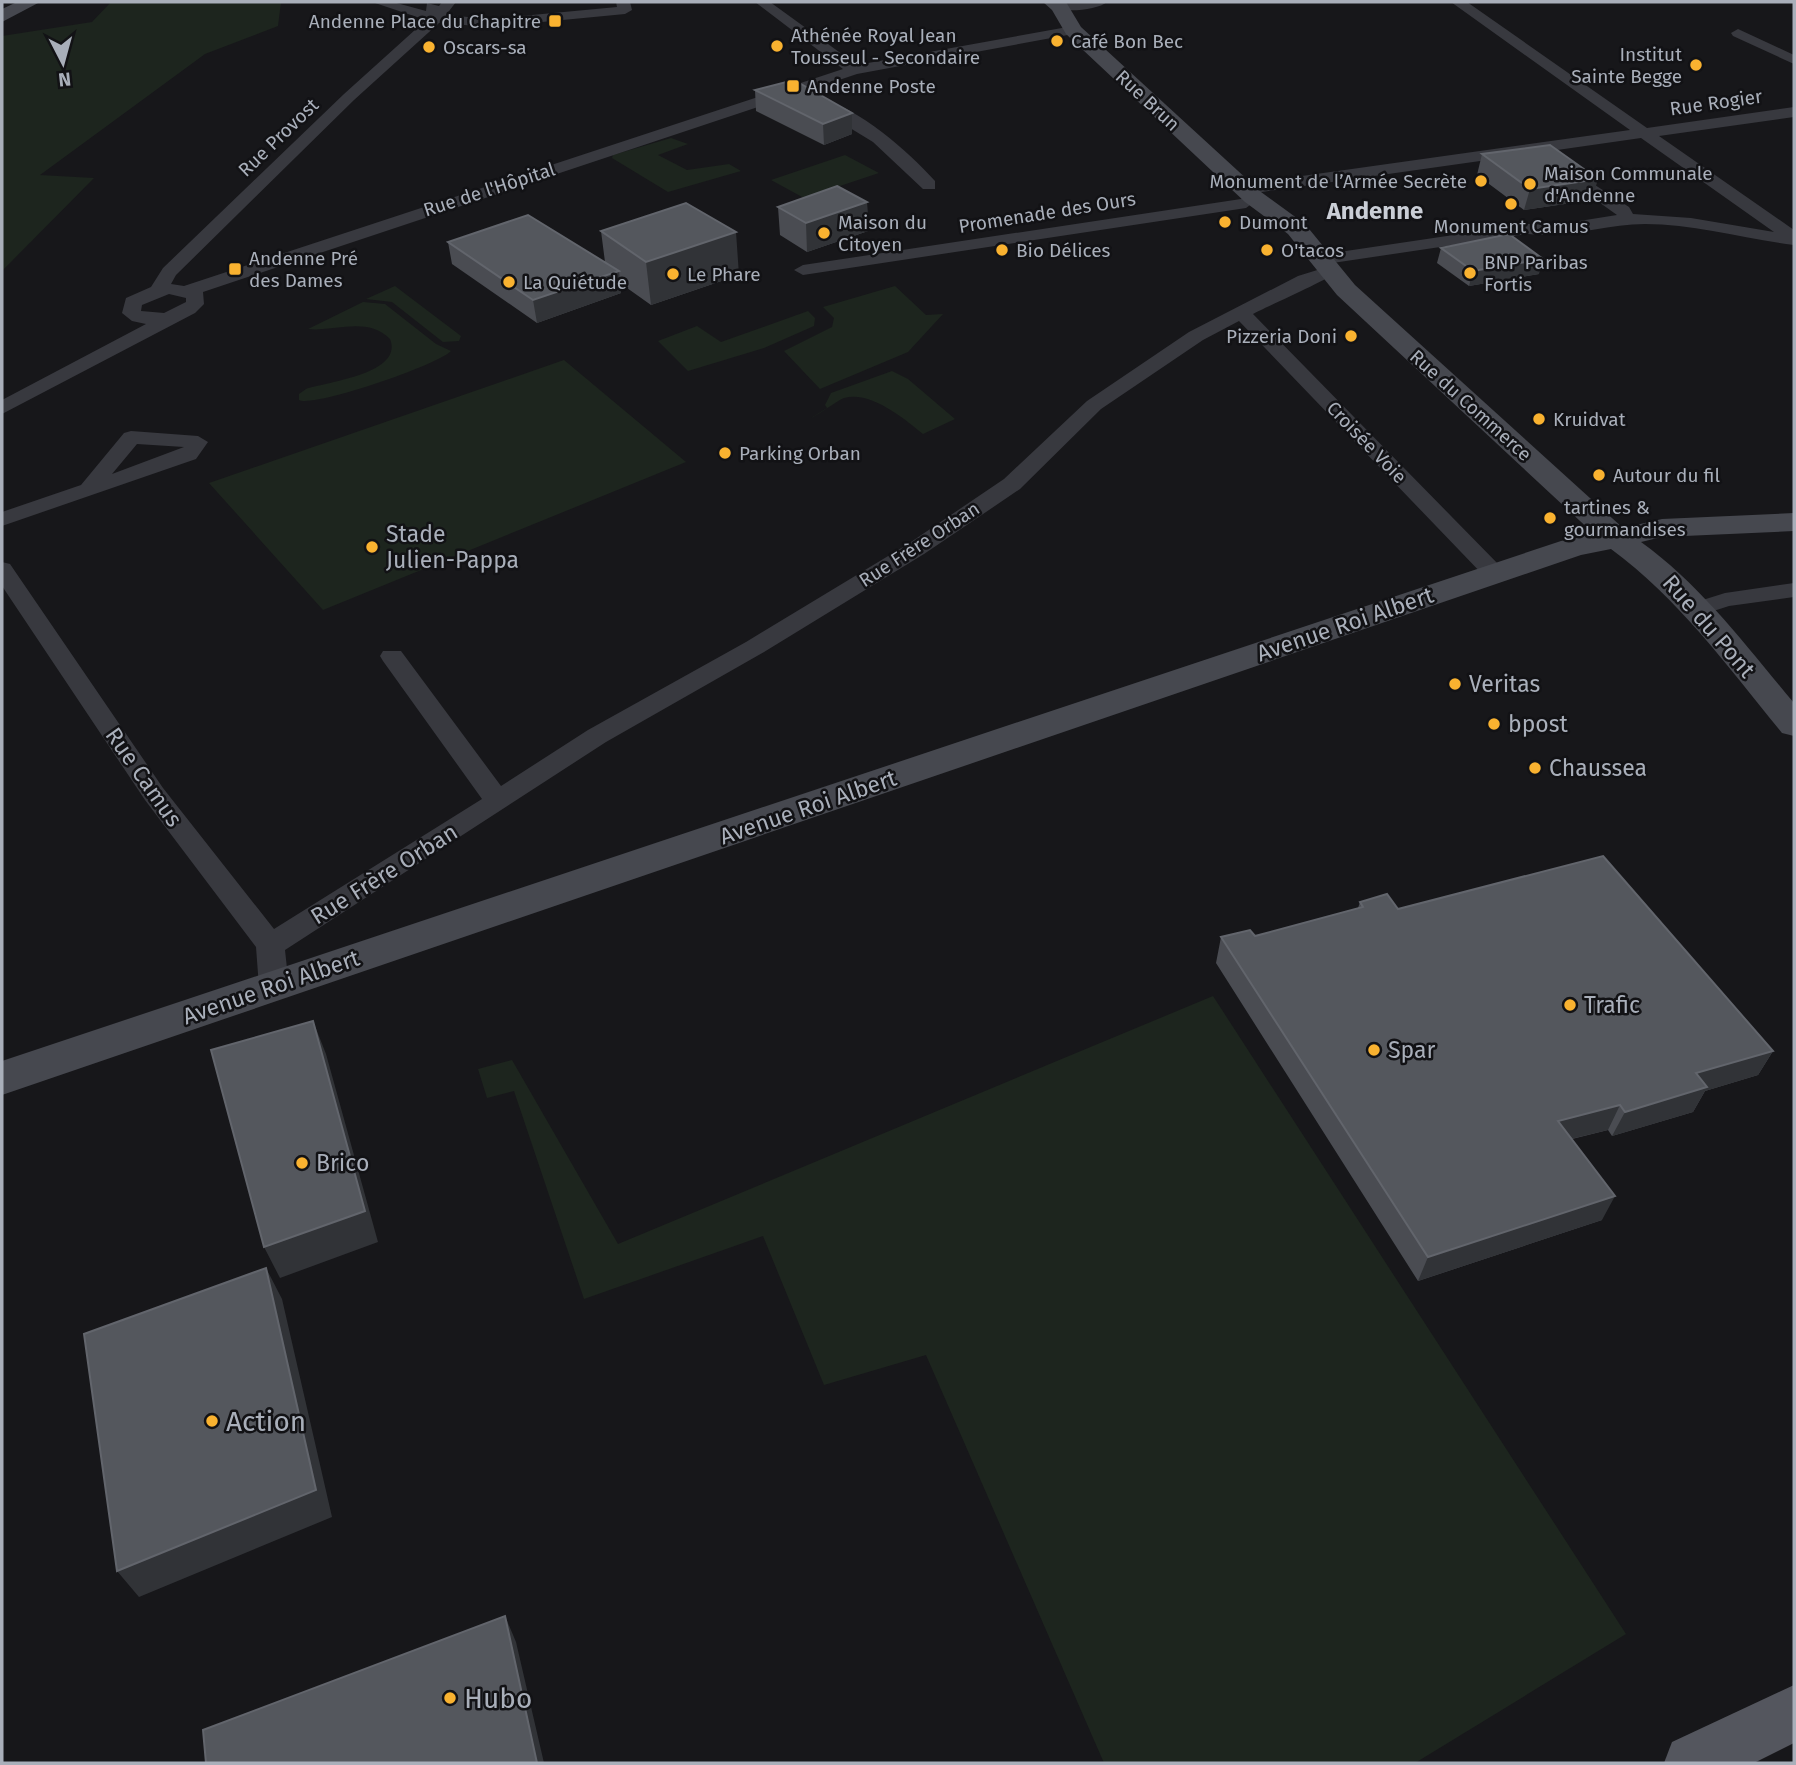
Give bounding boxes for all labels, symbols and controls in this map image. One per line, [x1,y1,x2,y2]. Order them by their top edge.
place label: Andenne Place du Chapitre [309,10,541,33]
marker: Andenne Place du Chapitre [547,13,563,29]
place label: Athénée Royal Jean Tousseul - Secondaire [791,24,980,69]
north arrow [28,28,98,98]
place label: Café Bon Bec [1071,30,1183,53]
marker: Café Bon Bec [1049,33,1065,49]
place label: Oscars-sa [443,36,527,59]
marker: Athénée Royal Jean Tousseul - Secondaire [769,38,785,54]
marker: Oscars-sa [421,39,437,55]
place label: Institut Sainte Begge [1571,43,1682,88]
marker: Institut Sainte Begge [1688,57,1704,73]
street label: Rue Brun [1111,65,1184,136]
text: N [57,67,72,92]
place label: Andenne Poste [807,75,936,98]
marker: Andenne Poste [785,78,801,94]
street label: Rue Rogier [1668,85,1764,120]
street label: Rue Provost [233,93,323,181]
street label: Rue de l'Hôpital [420,157,558,222]
place label: Maison Communale d'Andenne [1544,162,1713,207]
place label: Monument de l’Armée Secrète [1209,170,1467,193]
marker: Monument de l’Armée Secrète [1473,173,1489,189]
marker: Maison Communale d'Andenne [1522,176,1538,192]
street label: Promenade des Ours [957,187,1137,238]
marker: Monument Camus [1503,196,1519,212]
district label: Andenne [1326,197,1423,225]
place label: Maison du Citoyen [838,211,927,256]
place label: Dumont [1239,211,1308,234]
marker: Dumont [1217,214,1233,230]
place label: Monument Camus [1434,215,1588,238]
marker: Maison du Citoyen [816,225,832,241]
place label: Bio Délices [1016,239,1111,262]
place label: O'tacos [1281,239,1344,262]
marker: Bio Délices [994,242,1010,258]
marker: O'tacos [1259,242,1275,258]
place label: Andenne Pré des Dames [249,247,358,292]
place label: BNP Paribas Fortis [1484,251,1588,296]
marker: Andenne Pré des Dames [227,261,243,277]
place label: Le Phare [687,263,761,286]
marker: BNP Paribas Fortis [1462,265,1478,281]
marker: Le Phare [665,266,681,282]
place label: La Quiétude [523,271,627,294]
marker: La Quiétude [501,274,517,290]
place label: Pizzeria Doni [1226,325,1337,348]
marker: Pizzeria Doni [1343,328,1359,344]
street label: Rue du Commerce [1405,345,1536,466]
street label: Croisée Voie [1322,397,1411,488]
place label: Kruidvat [1553,408,1626,431]
marker: Kruidvat [1531,411,1547,427]
place label: Parking Orban [739,442,861,465]
marker: Parking Orban [717,445,733,461]
place label: Autour du fil [1613,464,1720,487]
marker: Autour du fil [1591,467,1607,483]
place label: tartines & gourmandises [1564,496,1686,541]
street label: Rue Frère Orban [855,497,984,592]
marker: tartines & gourmandises [1542,510,1558,526]
place label: Stade Julien-Pappa [386,520,519,574]
marker: Stade Julien-Pappa [364,539,380,555]
street label: Rue du Pont [1657,569,1762,684]
street label: Avenue Roi Albert [1253,580,1438,667]
place label: Veritas [1469,670,1540,698]
marker: Veritas [1447,676,1463,692]
place label: bpost [1508,710,1568,738]
marker: bpost [1486,716,1502,732]
street label: Rue Camus [100,722,188,832]
place label: Chaussea [1549,754,1647,782]
marker: Chaussea [1527,760,1543,776]
street label: Avenue Roi Albert [716,763,901,850]
street label: Rue Frère Orban [305,818,463,930]
street label: Avenue Roi Albert [179,943,364,1030]
place label: Trafic [1584,991,1640,1019]
marker: Trafic [1562,997,1578,1013]
place label: Spar [1388,1036,1435,1064]
marker: Spar [1366,1042,1382,1058]
place label: Brico [316,1149,369,1177]
marker: Brico [294,1155,310,1171]
place label: Action [226,1405,306,1438]
marker: Action [204,1413,220,1429]
place label: Hubo [464,1682,532,1715]
marker: Hubo [442,1690,458,1706]

